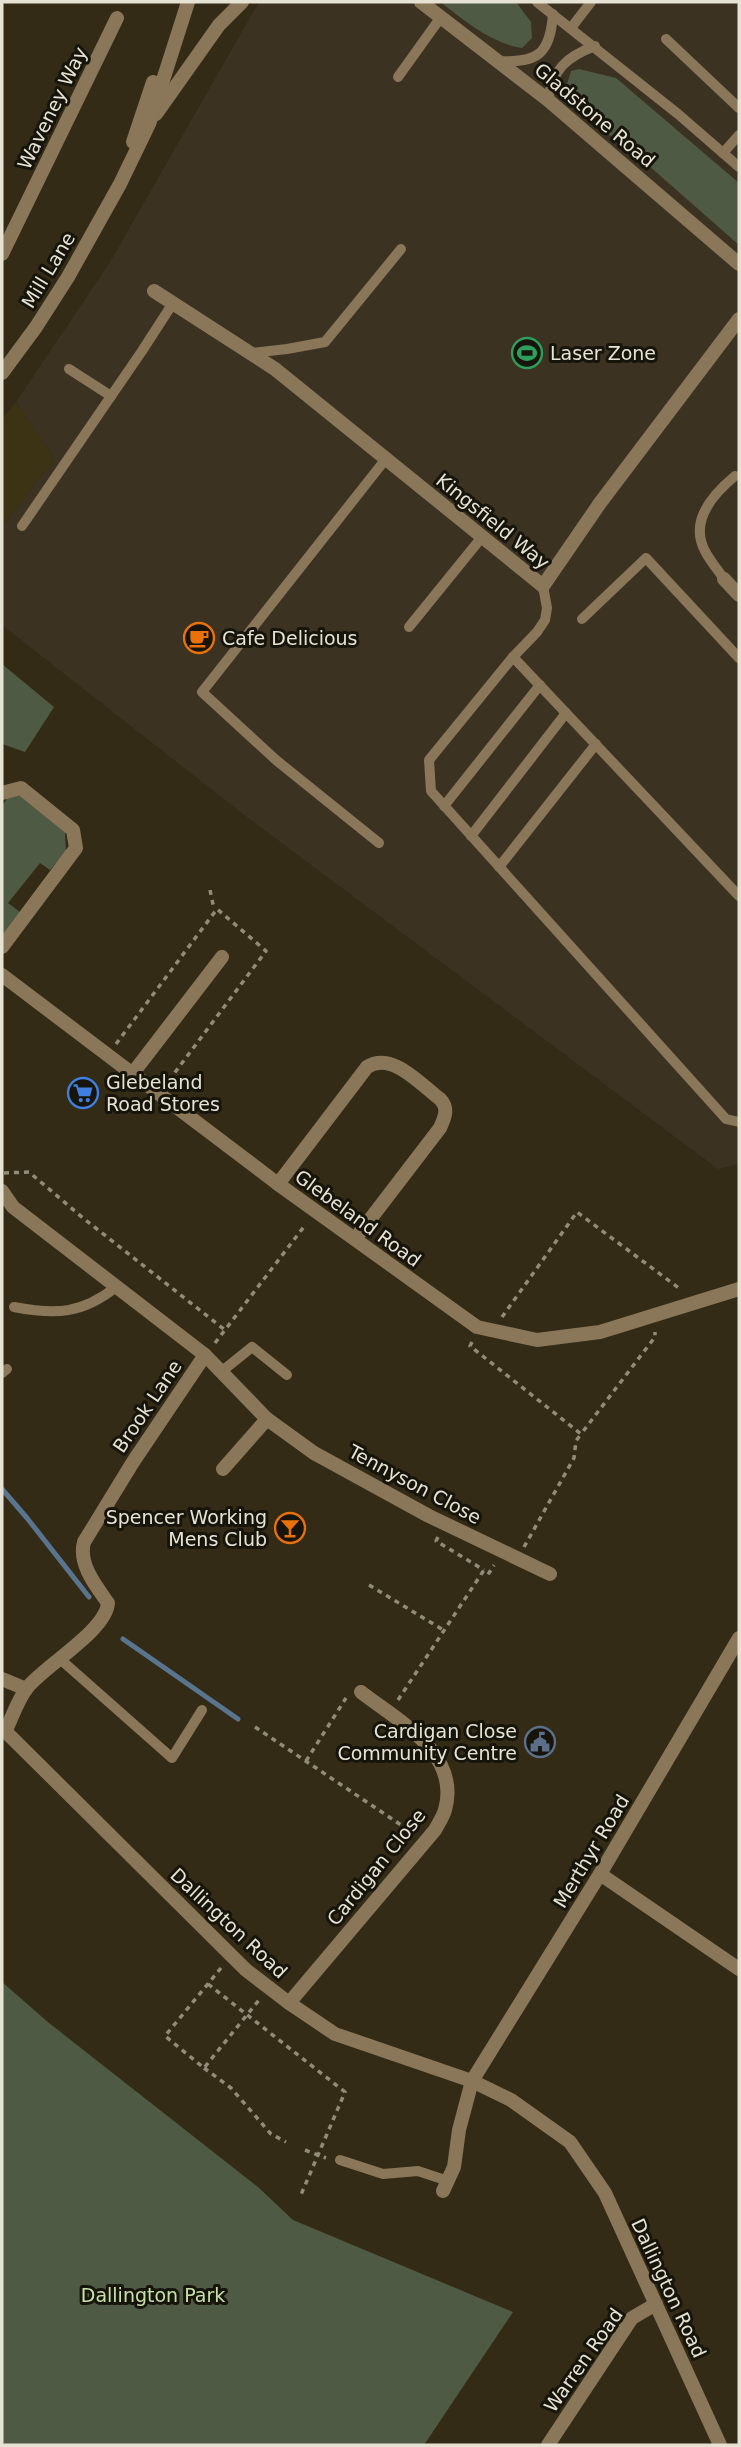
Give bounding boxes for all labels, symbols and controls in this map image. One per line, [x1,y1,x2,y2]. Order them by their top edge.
street label: Waveney Way [13,43,91,173]
street label: Gladstone Road [530,58,660,172]
street label: Mill Lane [17,228,79,312]
sports icon: Laser Zone [510,336,544,370]
place label: Laser Zone [550,342,656,364]
street label: Kingsfield Way [432,469,554,573]
cafe icon: Cafe Delicious [182,621,216,655]
place label: Cafe Delicious [222,627,358,649]
place label: Glebeland Road Stores [106,1071,220,1115]
supermarket icon: Glebeland Road Stores [66,1076,100,1110]
street label: Glebeland Road [291,1165,425,1271]
street label: Brook Lane [108,1356,186,1456]
street label: Tennyson Close [344,1439,485,1528]
place label: Spencer Working Mens Club [106,1506,267,1550]
bar icon: Spencer Working Mens Club [273,1511,307,1545]
place label: Cardigan Close Community Centre [337,1720,517,1764]
public building icon: Cardigan Close Community Centre [523,1725,557,1759]
street label: Merthyr Road [549,1790,633,1912]
street label: Cardigan Close [322,1804,430,1930]
street label: Dallington Road [166,1863,292,1983]
street label: Dallington Road [627,2215,711,2361]
park label: Dallington Park [81,2284,225,2306]
street label: Warren Road [539,2304,627,2416]

